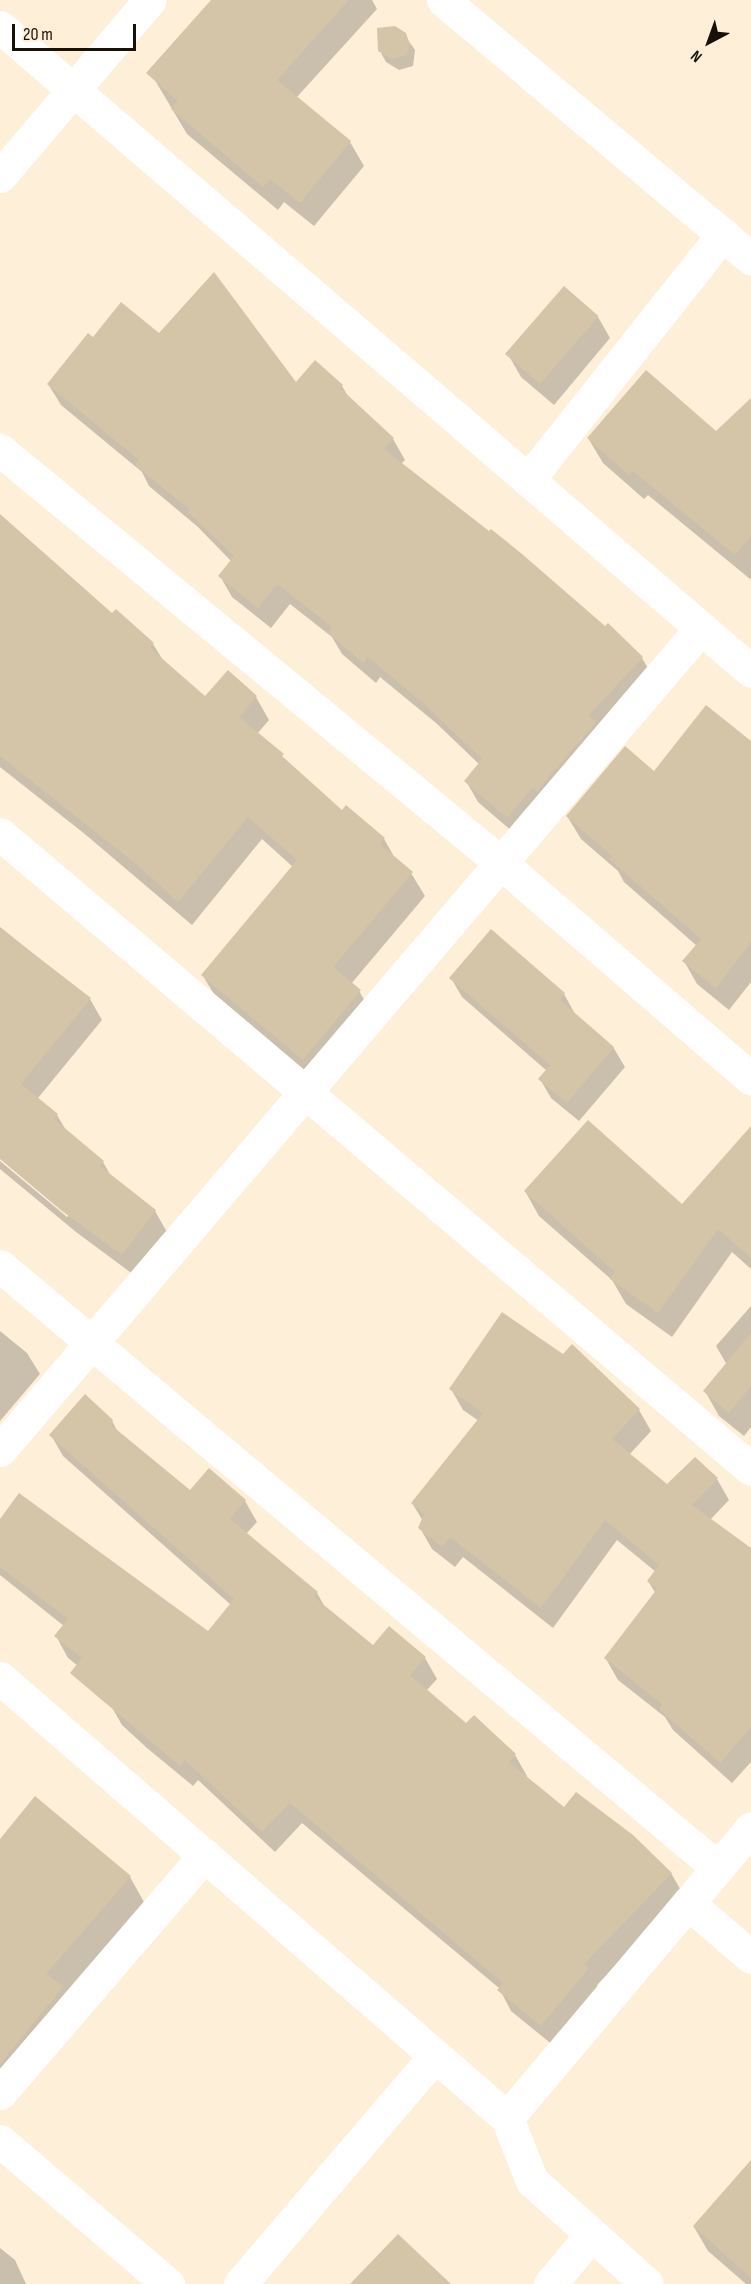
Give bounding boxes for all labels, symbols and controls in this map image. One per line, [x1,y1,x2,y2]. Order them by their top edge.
scale bar [15,12,140,50]
north arrow [679,12,739,72]
text: 20 m [23,24,53,45]
text: N [687,46,706,66]

